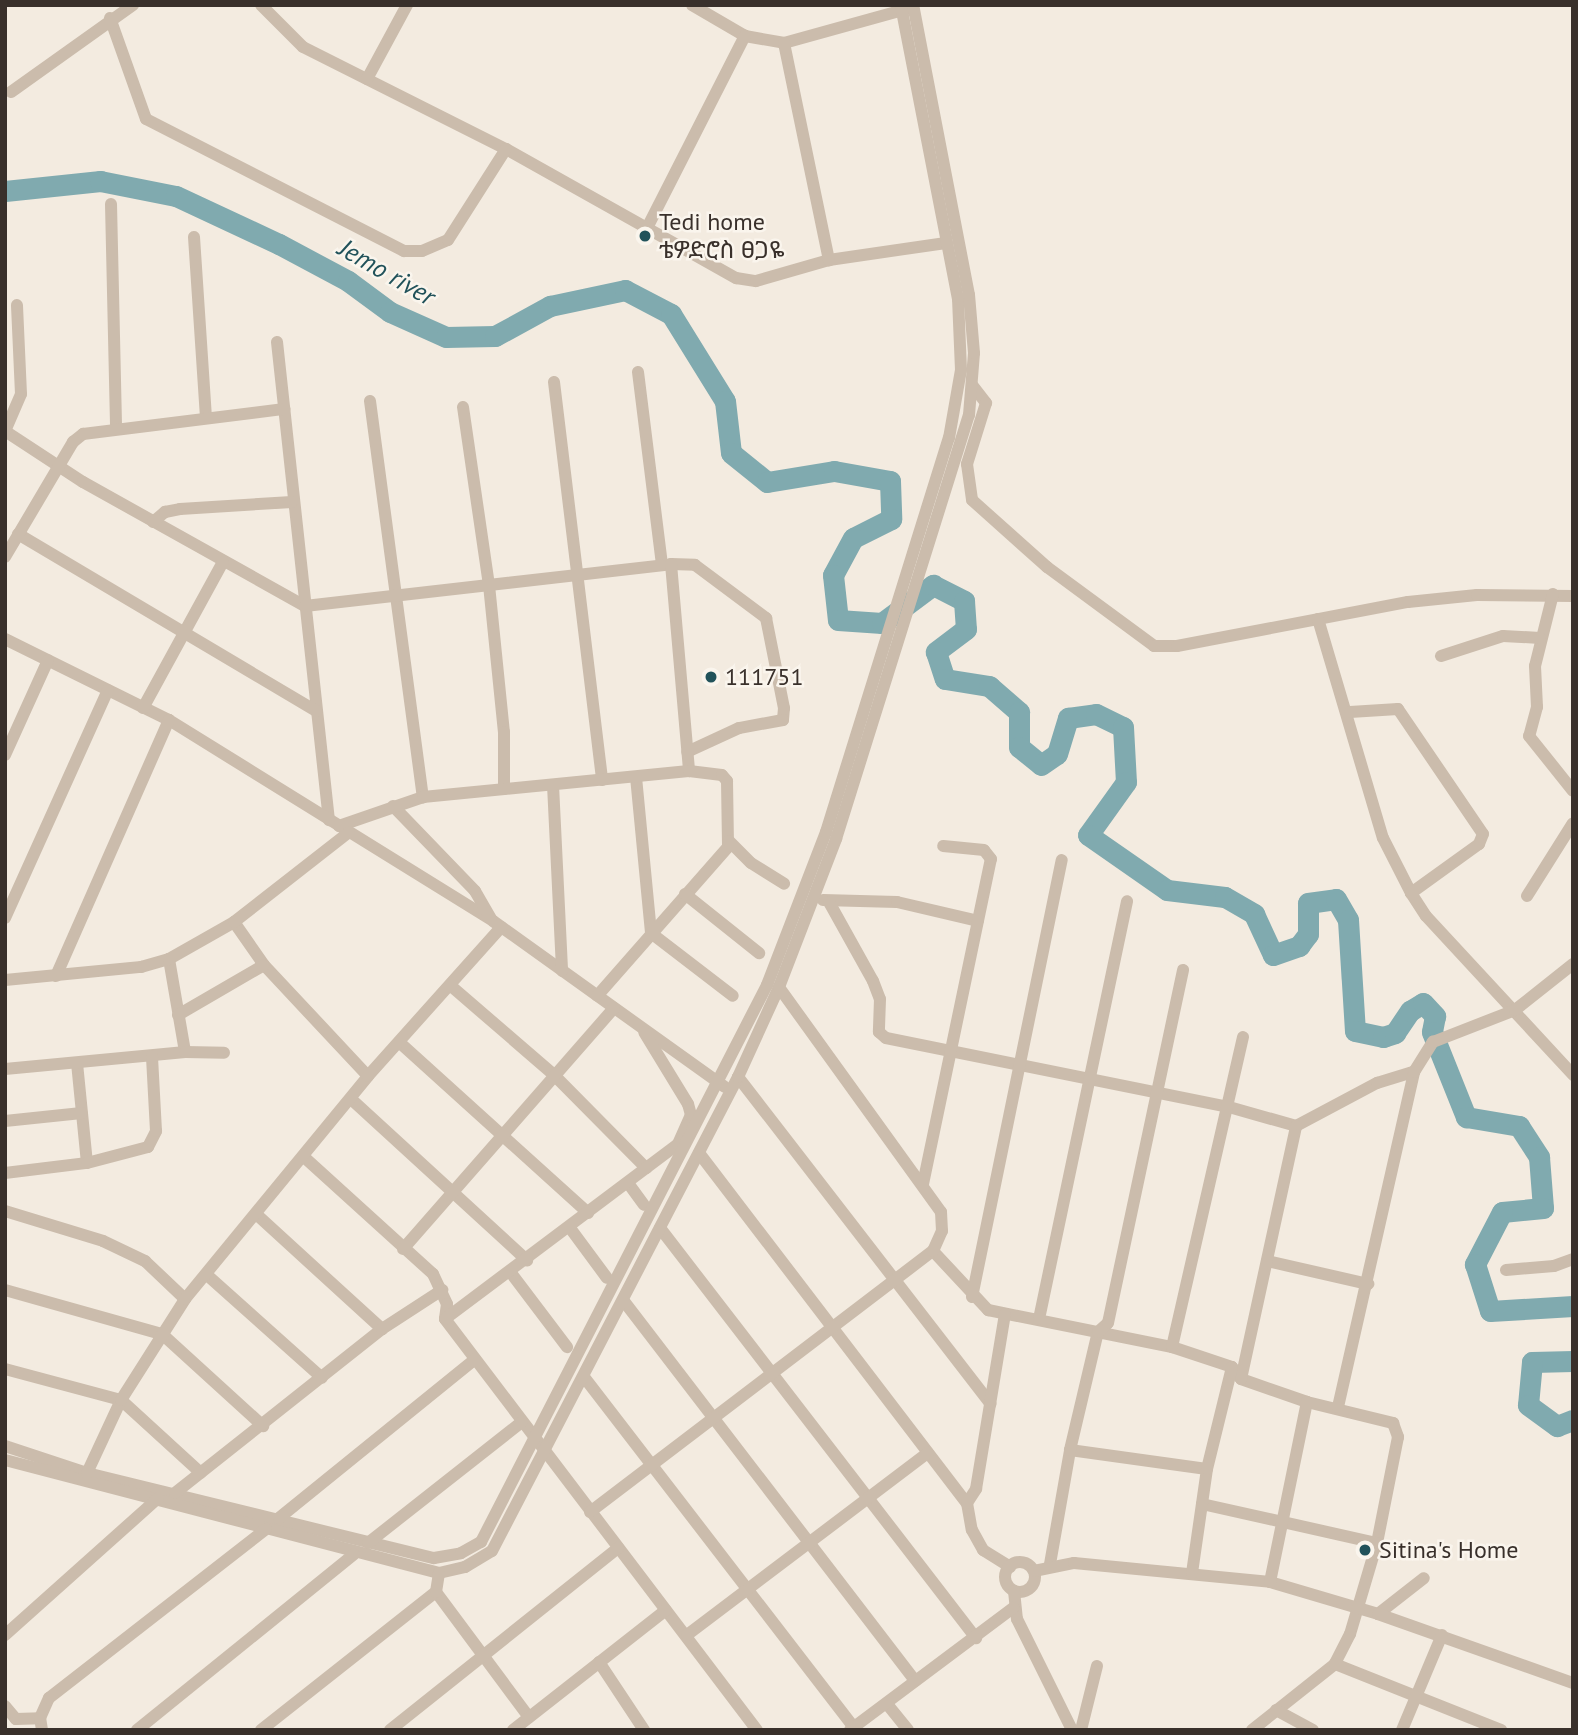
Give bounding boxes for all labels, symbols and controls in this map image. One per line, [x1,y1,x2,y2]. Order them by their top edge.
place label: Tedi home ቴዎድሮስ ፀጋዬ [659,208,785,264]
marker: Tedi home ቴዎድሮስ ፀጋዬ [637,228,653,244]
water label: Jemo river [333,232,441,312]
place label: 111751 [725,663,803,691]
marker: 111751 [703,669,719,685]
place label: Sitina's Home [1379,1536,1519,1564]
marker: Sitina's Home [1357,1542,1373,1558]

